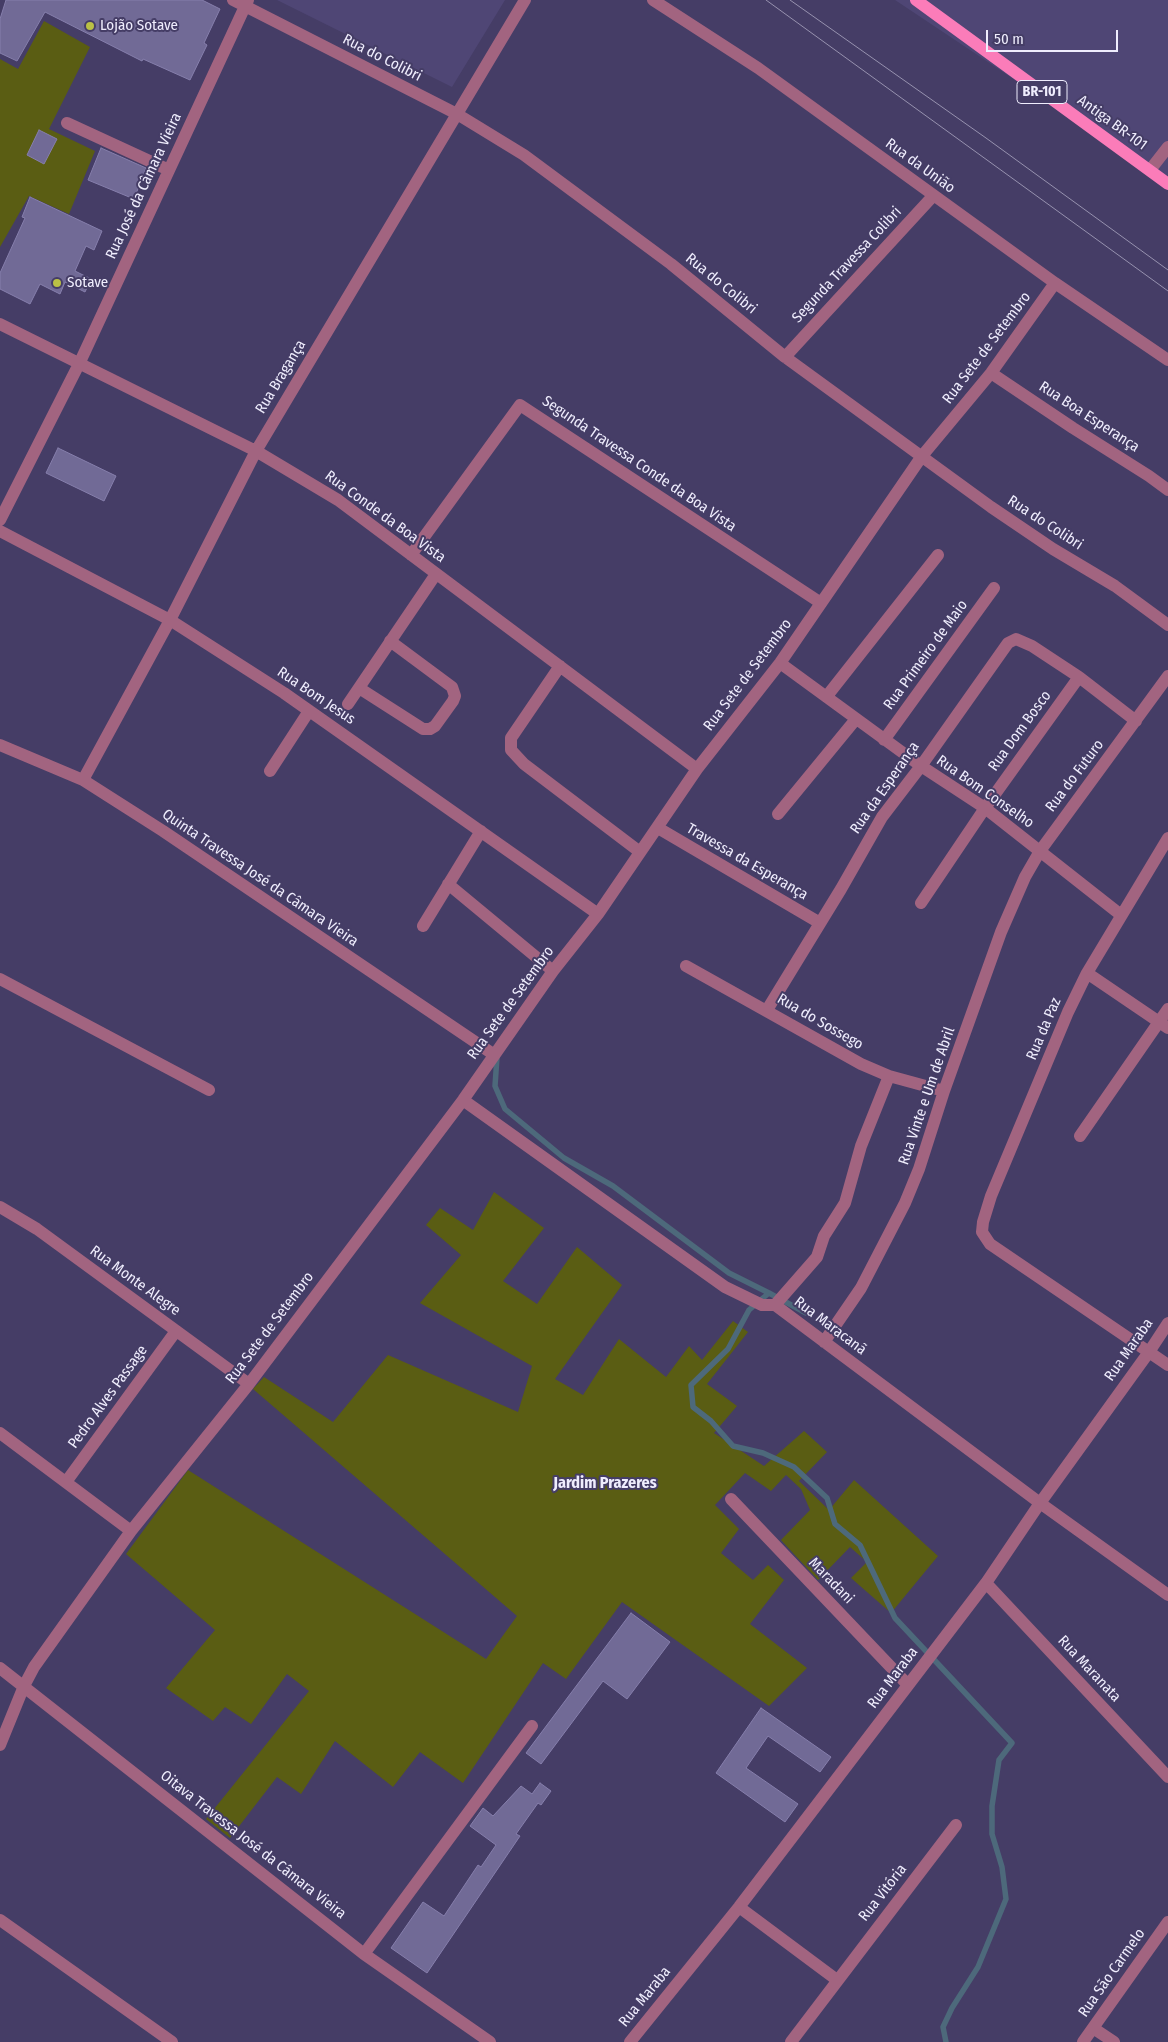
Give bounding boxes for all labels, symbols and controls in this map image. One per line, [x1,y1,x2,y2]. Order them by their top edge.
place label: Lojão Sotave [100,17,178,35]
marker: Lojão Sotave [84,20,96,32]
scale bar [988,20,1120,52]
street label: Rua do Colibri [339,30,425,86]
text: 50 m [994,30,1024,48]
road number: BR-101 [1017,80,1067,104]
street label: Antiga BR-101 [1074,92,1150,154]
street label: Rua José da Câmara Vieira [102,110,186,262]
street label: Rua da União [882,135,958,197]
street label: Segunda Travessa Colibri [789,203,905,327]
street label: Rua do Colibri [682,250,760,318]
place label: Sotave [67,274,108,292]
marker: Sotave [51,277,63,289]
street label: Rua Sete de Setembro [939,288,1035,408]
street label: Rua Bragança [252,337,310,417]
street label: Rua Boa Esperança [1035,378,1143,456]
street label: Segunda Travessa Conde da Boa Vista [539,392,739,536]
street label: Rua Conde da Boa Vista [321,467,449,567]
street label: Rua do Colibri [1004,492,1086,554]
street label: Rua Primeiro de Maio [880,597,972,713]
street label: Rua Sete de Setembro [700,615,796,735]
street label: Rua Bom Jesus [274,663,358,729]
street label: Rua Dom Bosco [985,687,1055,775]
street label: Rua do Futuro [1042,736,1108,816]
street label: Rua da Esperança [847,739,923,837]
street label: Rua Bom Conselho [933,752,1037,832]
street label: Quinta Travessa José da Câmara Vieira [158,805,362,951]
street label: Travessa da Esperança [683,820,811,904]
street label: Rua Sete de Setembro [464,943,558,1063]
street label: Rua do Sossego [774,990,866,1054]
street label: Rua da Paz [1023,995,1065,1063]
street label: Rua Vinte e Um de Abril [895,1025,959,1167]
street label: Rua Monte Alegre [86,1242,184,1320]
street label: Rua Sete de Setembro [222,1268,318,1388]
street label: Rua Maracanã [790,1293,870,1359]
street label: Rua Maraba [1101,1315,1157,1385]
street label: Pedro Alves Passage [65,1342,151,1452]
district label: Jardim Prazeres [553,1474,657,1494]
street label: Maradani [805,1554,857,1608]
street label: Rua Maranata [1054,1632,1124,1706]
street label: Rua Maraba [864,1644,922,1712]
street label: Oitava Travessa José da Câmara Vieira [157,1767,349,1923]
street label: Rua Vitória [855,1861,911,1925]
street label: Rua São Carmelo [1075,1925,1149,2021]
street label: Rua Maraba [615,1963,675,2031]

